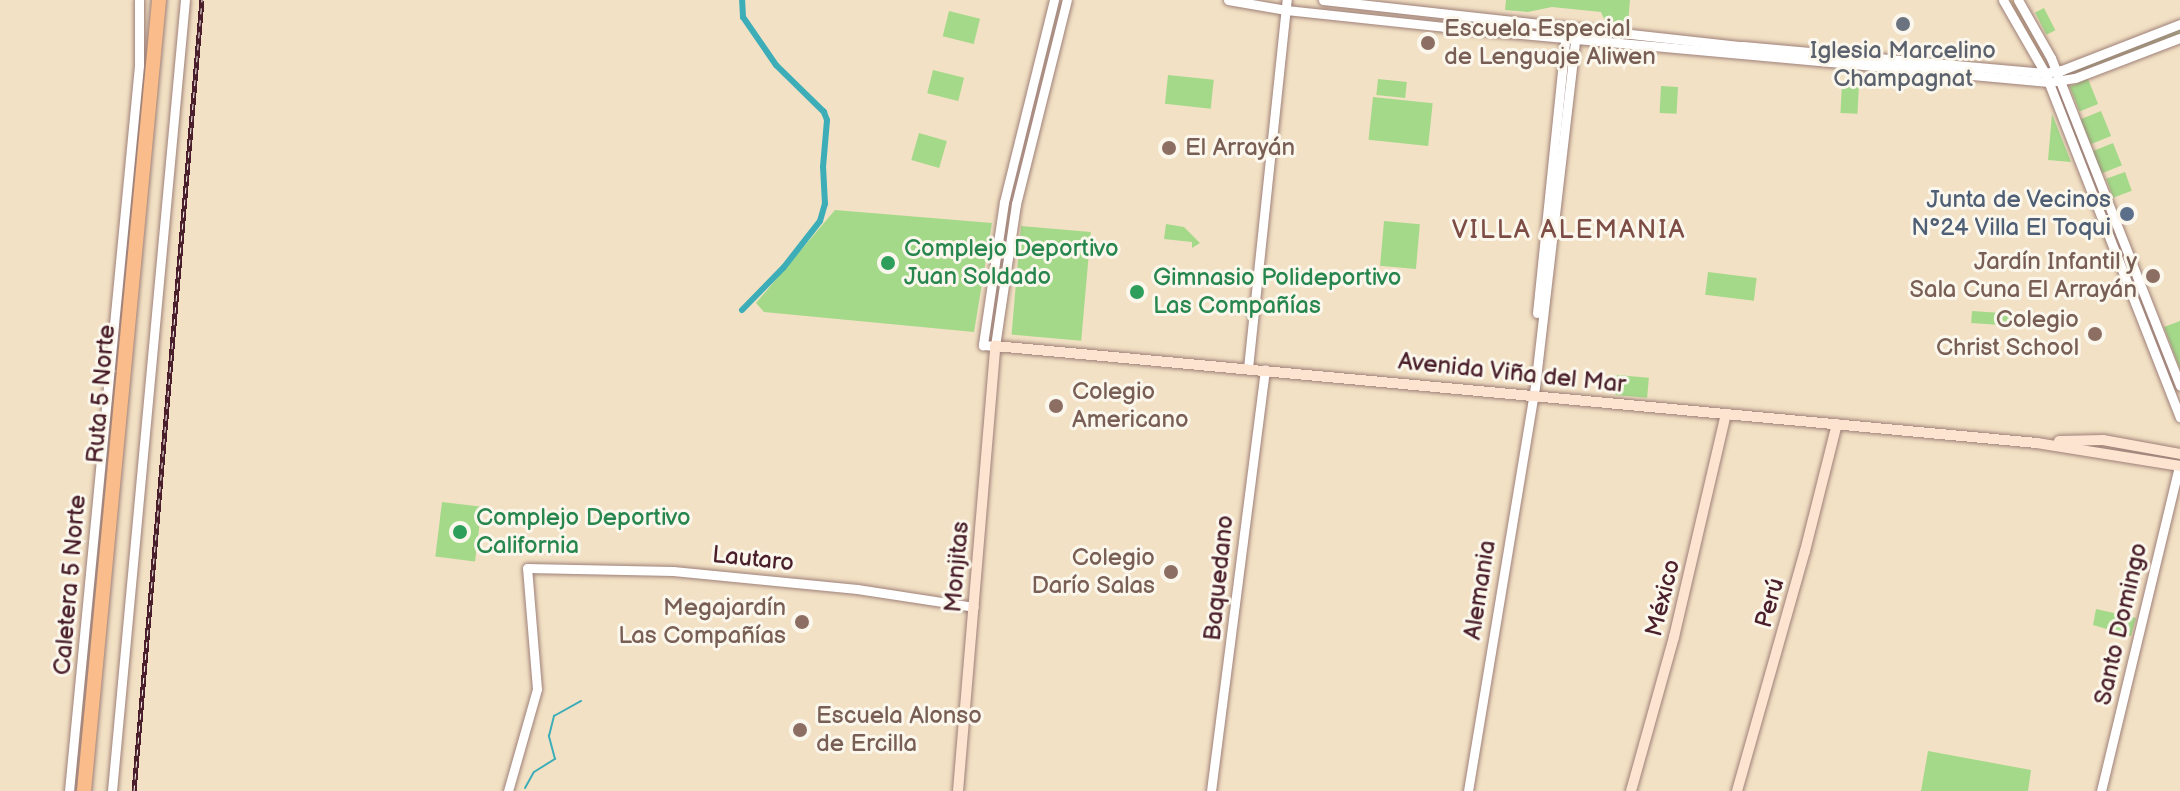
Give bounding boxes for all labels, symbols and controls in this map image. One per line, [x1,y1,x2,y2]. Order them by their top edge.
place label: Escuela Especial de Lenguaje Aliwen [1444,15,1656,71]
marker: Iglesia Marcelino Champagnat [1894,15,1912,33]
marker: Escuela Especial de Lenguaje Aliwen [1419,34,1437,52]
place label: Iglesia Marcelino Champagnat [1810,37,1996,93]
place label: El Arrayán [1185,134,1295,162]
marker: El Arrayán [1160,139,1178,157]
place label: Junta de Vecinos N°24 Villa El Toqui [1910,186,2111,242]
marker: Junta de Vecinos N°24 Villa El Toqui [2118,205,2136,223]
district label: VILLA ALEMANIA [1452,215,1686,247]
place label: Complejo Deportivo Juan Soldado [904,235,1119,291]
place label: Jardín Infantil y Sala Cuna El Arrayán [1910,248,2137,304]
marker: Complejo Deportivo Juan Soldado [879,254,897,272]
place label: Gimnasio Polideportivo Las Compañías [1153,264,1401,320]
marker: Jardín Infantil y Sala Cuna El Arrayán [2144,267,2162,285]
marker: Gimnasio Polideportivo Las Compañías [1128,283,1146,301]
place label: Colegio Christ School [1935,306,2079,362]
street label: Ruta 5 Norte [81,324,121,464]
marker: Colegio Christ School [2086,325,2104,343]
street label: Avenida Viña del Mar [1396,347,1628,399]
place label: Colegio Americano [1072,378,1189,434]
marker: Colegio Americano [1047,397,1065,415]
street label: Caletera 5 Norte [48,494,92,676]
place label: Complejo Deportivo California [476,504,691,560]
street label: Baquedano [1198,514,1240,642]
street label: Monjitas [939,520,975,614]
marker: Complejo Deportivo California [451,523,469,541]
street label: Alemania [1458,538,1502,642]
street label: Lautaro [711,540,795,578]
street label: Santo Domingo [2088,540,2154,708]
place label: Colegio Darío Salas [1031,544,1155,600]
street label: México [1640,557,1686,639]
marker: Colegio Darío Salas [1162,563,1180,581]
street label: Perú [1749,575,1791,631]
place label: Megajardín Las Compañías [618,594,786,650]
marker: Megajardín Las Compañías [793,613,811,631]
place label: Escuela Alonso de Ercilla [816,702,982,758]
marker: Escuela Alonso de Ercilla [791,721,809,739]

